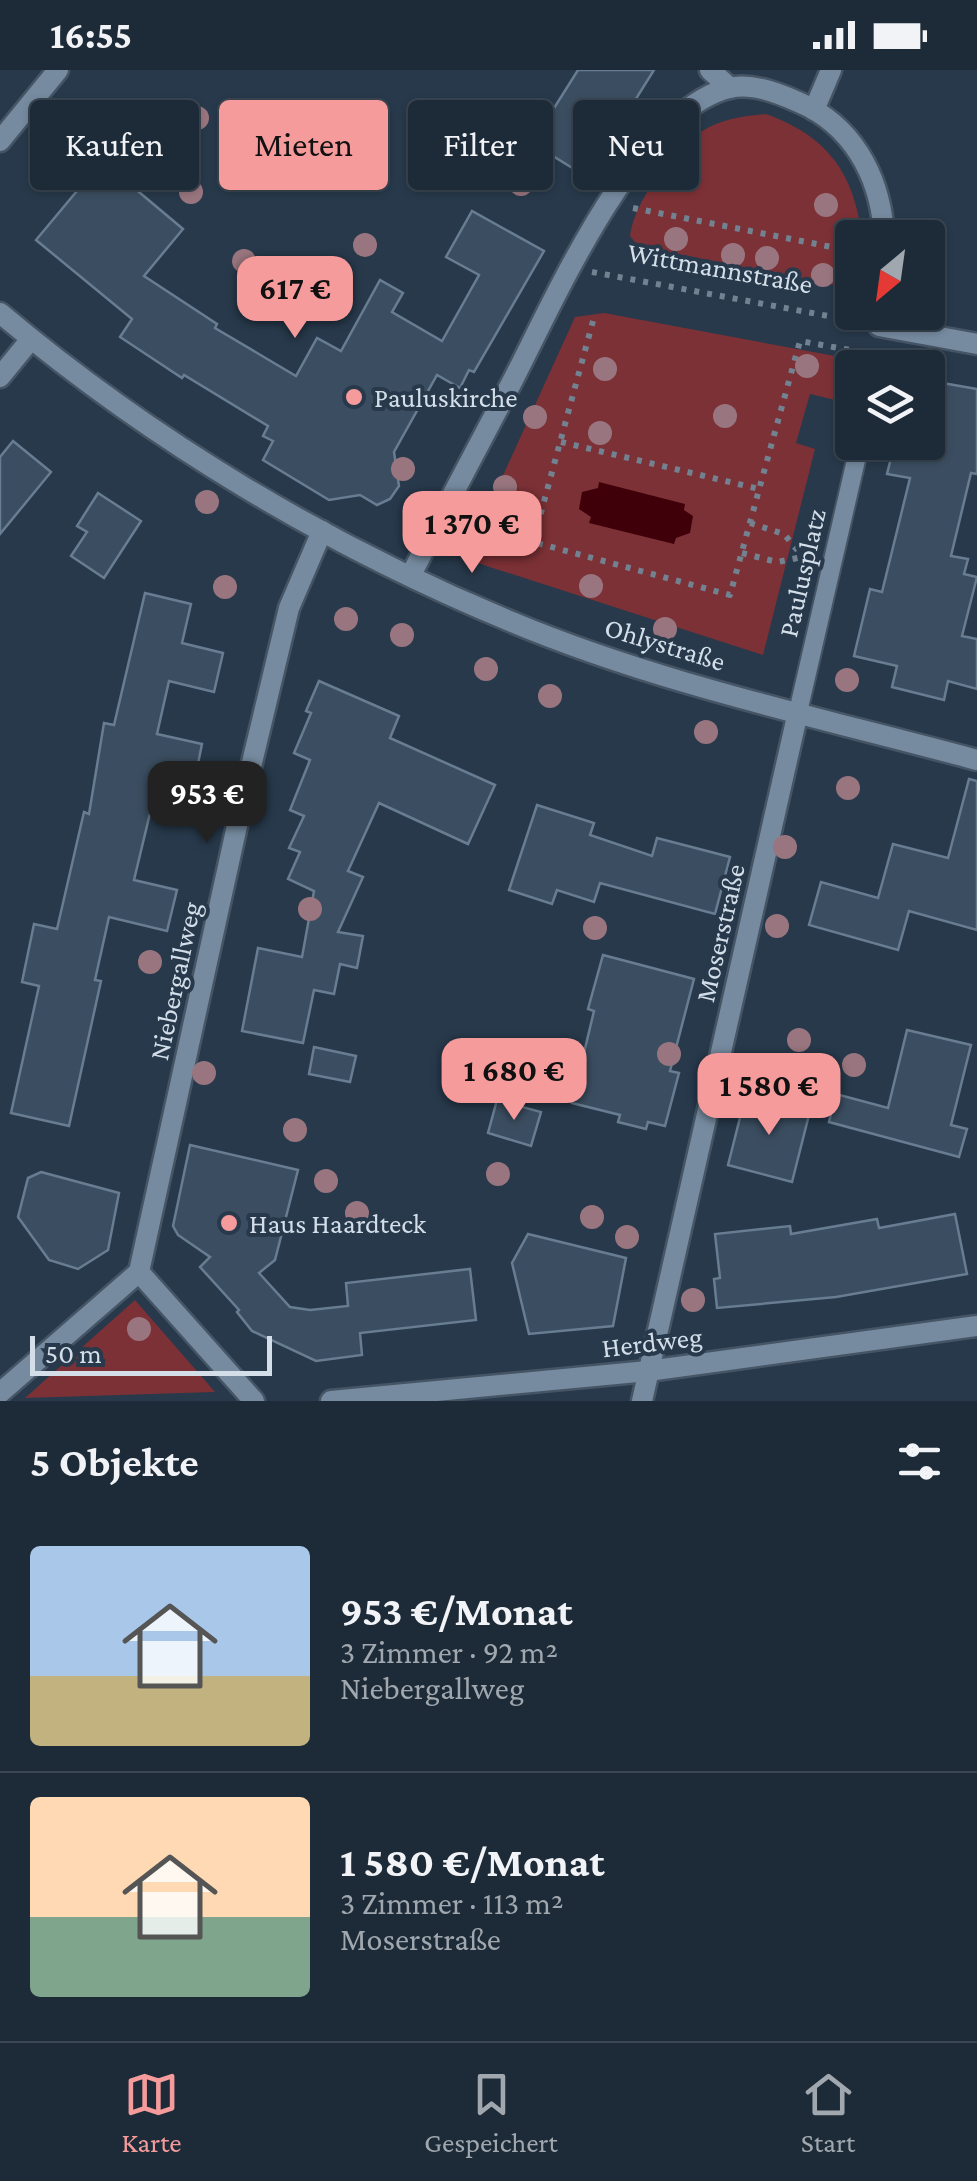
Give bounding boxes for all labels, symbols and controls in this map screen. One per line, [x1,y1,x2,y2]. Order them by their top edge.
text: 16:55 [50,14,132,56]
chip: Kaufen [30,100,199,190]
chip: Mieten [219,100,388,190]
chip: Filter [408,100,553,190]
chip: Neu [573,100,699,190]
north arrow [835,220,945,330]
map controls [835,220,945,460]
street label: Wittmannstraße [625,236,815,300]
pin: 617 € [225,256,365,341]
text: 617 € [259,270,331,306]
button: layers [835,350,945,460]
place label: Pauluskirche [374,382,518,413]
marker: Pauluskirche [343,386,365,408]
pin: 1 370 € [380,491,564,576]
text: 1 370 € [425,505,519,541]
street label: Paulusplatz [772,506,832,640]
street label: Ohlystraße [601,611,729,677]
pin: 953 € [137,761,277,846]
text: 953 € [170,775,244,811]
street label: Moserstraße [689,861,751,1005]
street label: Niebergallweg [143,898,207,1063]
pin: 1 680 € [422,1038,606,1123]
text: 1 680 € [464,1052,564,1088]
pin: 1 580 € [677,1053,861,1138]
text: 1 580 € [719,1067,819,1103]
place label: Haus Haardteck [249,1208,427,1239]
marker: Haus Haardteck [218,1212,240,1234]
street label: Herdweg [600,1320,704,1364]
scale bar [30,1331,272,1376]
text: 50 m [45,1338,102,1369]
icon: filters [892,1434,947,1489]
text: 5 Objekte [30,1438,199,1485]
icon: home [110,1586,230,1706]
text: 953 €/Monat [340,1587,573,1634]
text: 3 Zimmer · 92 m² [340,1634,558,1670]
text: Niebergallweg [340,1670,524,1706]
icon: home [110,1837,230,1957]
text: 1 580 €/Monat [340,1838,605,1885]
text: 3 Zimmer · 113 m² [340,1885,563,1921]
text: Moserstraße [340,1921,501,1957]
tab: Karte [121,2067,182,2158]
tab: Gespeichert [424,2067,558,2158]
tab: Start [801,2067,856,2158]

